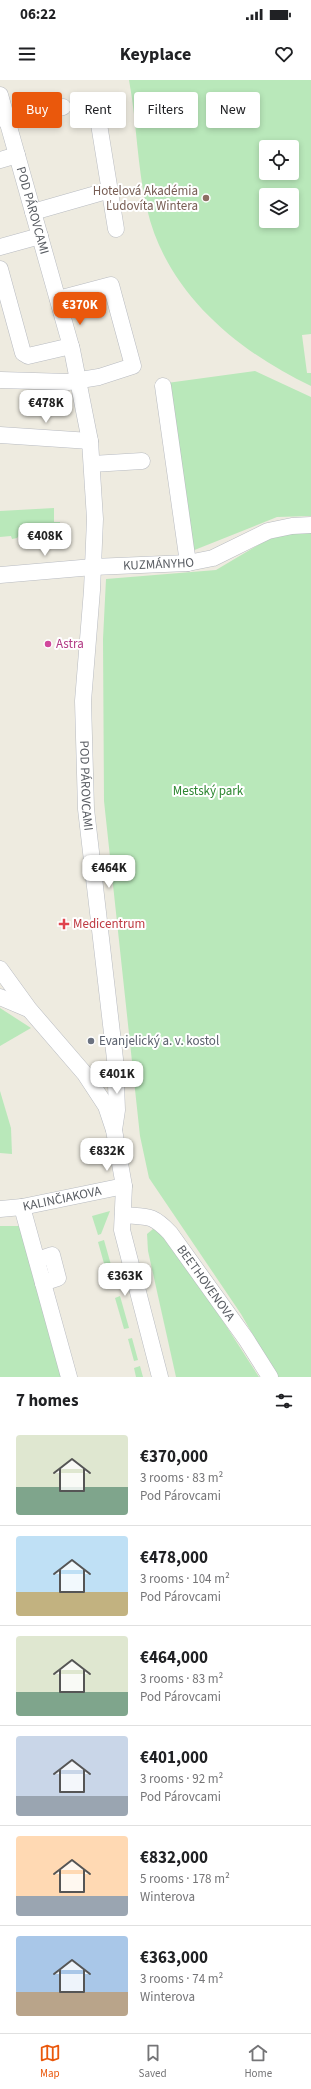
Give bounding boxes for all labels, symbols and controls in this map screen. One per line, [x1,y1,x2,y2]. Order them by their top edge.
text: 06:22 [20,4,56,25]
text: Keyplace [120,42,191,67]
icon: menu [16,43,38,65]
icon: heart [273,43,295,65]
chip: Buy [12,92,62,128]
chip: Rent [70,92,126,128]
chip: Filters [134,92,198,128]
chip: New [206,92,260,128]
map controls [259,140,299,228]
button: locate [259,140,299,180]
street label: POD PÁROVCAMI [12,165,54,256]
place label: Hotelová Akadémia Ľudovíta Wintera [93,182,198,215]
button: layers [259,188,299,228]
marker: Hotelová Akadémia Ľudovíta Wintera [201,193,211,203]
pin: €370K [52,292,108,326]
text: €370K [62,296,98,314]
pin: €478K [18,390,74,424]
text: €478K [28,394,64,412]
pin: €408K [17,523,73,557]
text: €408K [27,527,63,545]
street label: KUZMÁNYHO [123,553,196,575]
place label: Astra [56,635,84,653]
marker: Astra [43,639,53,649]
street label: POD PÁROVCAMI [75,740,97,832]
park label: Mestský park [173,782,244,800]
pin: €464K [81,855,137,889]
text: €464K [91,859,127,877]
place label: Medicentrum [73,915,145,933]
marker: Medicentrum [58,918,70,930]
place label: Evanjelický a. v. kostol [99,1032,219,1050]
marker: Evanjelický a. v. kostol [86,1036,96,1046]
pin: €401K [89,1061,145,1095]
text: €401K [99,1065,135,1083]
pin: €832K [79,1138,135,1172]
text: €832K [89,1142,125,1160]
street label: KALINČIAKOVA [21,1182,104,1216]
street label: BEETHOVENOVA [172,1241,240,1325]
pin: €363K [97,1263,153,1297]
text: €363K [107,1267,143,1285]
text: 7 homes [16,1389,78,1413]
icon: filters [273,1390,295,1412]
text: €370,000 [140,1445,208,1469]
icon: home [48,1451,96,1499]
text: 3 rooms · 83 m² [140,1469,223,1487]
text: Pod Párovcami [140,1487,221,1505]
text: €478,000 [140,1546,208,1570]
icon: home [48,1552,96,1600]
text: 3 rooms · 104 m² [140,1570,230,1588]
text: Pod Párovcami [140,1588,221,1606]
text: €464,000 [140,1646,208,1670]
icon: home [48,1652,96,1700]
text: 3 rooms · 83 m² [140,1670,223,1688]
text: Pod Párovcami [140,1688,221,1706]
text: €401,000 [140,1746,208,1770]
icon: home [48,1752,96,1800]
text: 3 rooms · 92 m² [140,1770,223,1788]
text: Pod Párovcami [140,1788,221,1806]
text: €832,000 [140,1846,208,1870]
icon: home [48,1852,96,1900]
text: 5 rooms · 178 m² [140,1870,230,1888]
text: Winterova [140,1888,195,1906]
text: €363,000 [140,1946,208,1970]
icon: home [48,1952,96,2000]
text: 3 rooms · 74 m² [140,1970,223,1988]
text: Winterova [140,1988,195,2006]
tab: Map [39,2042,61,2081]
tab: Saved [139,2042,167,2081]
tab: Home [244,2042,272,2081]

